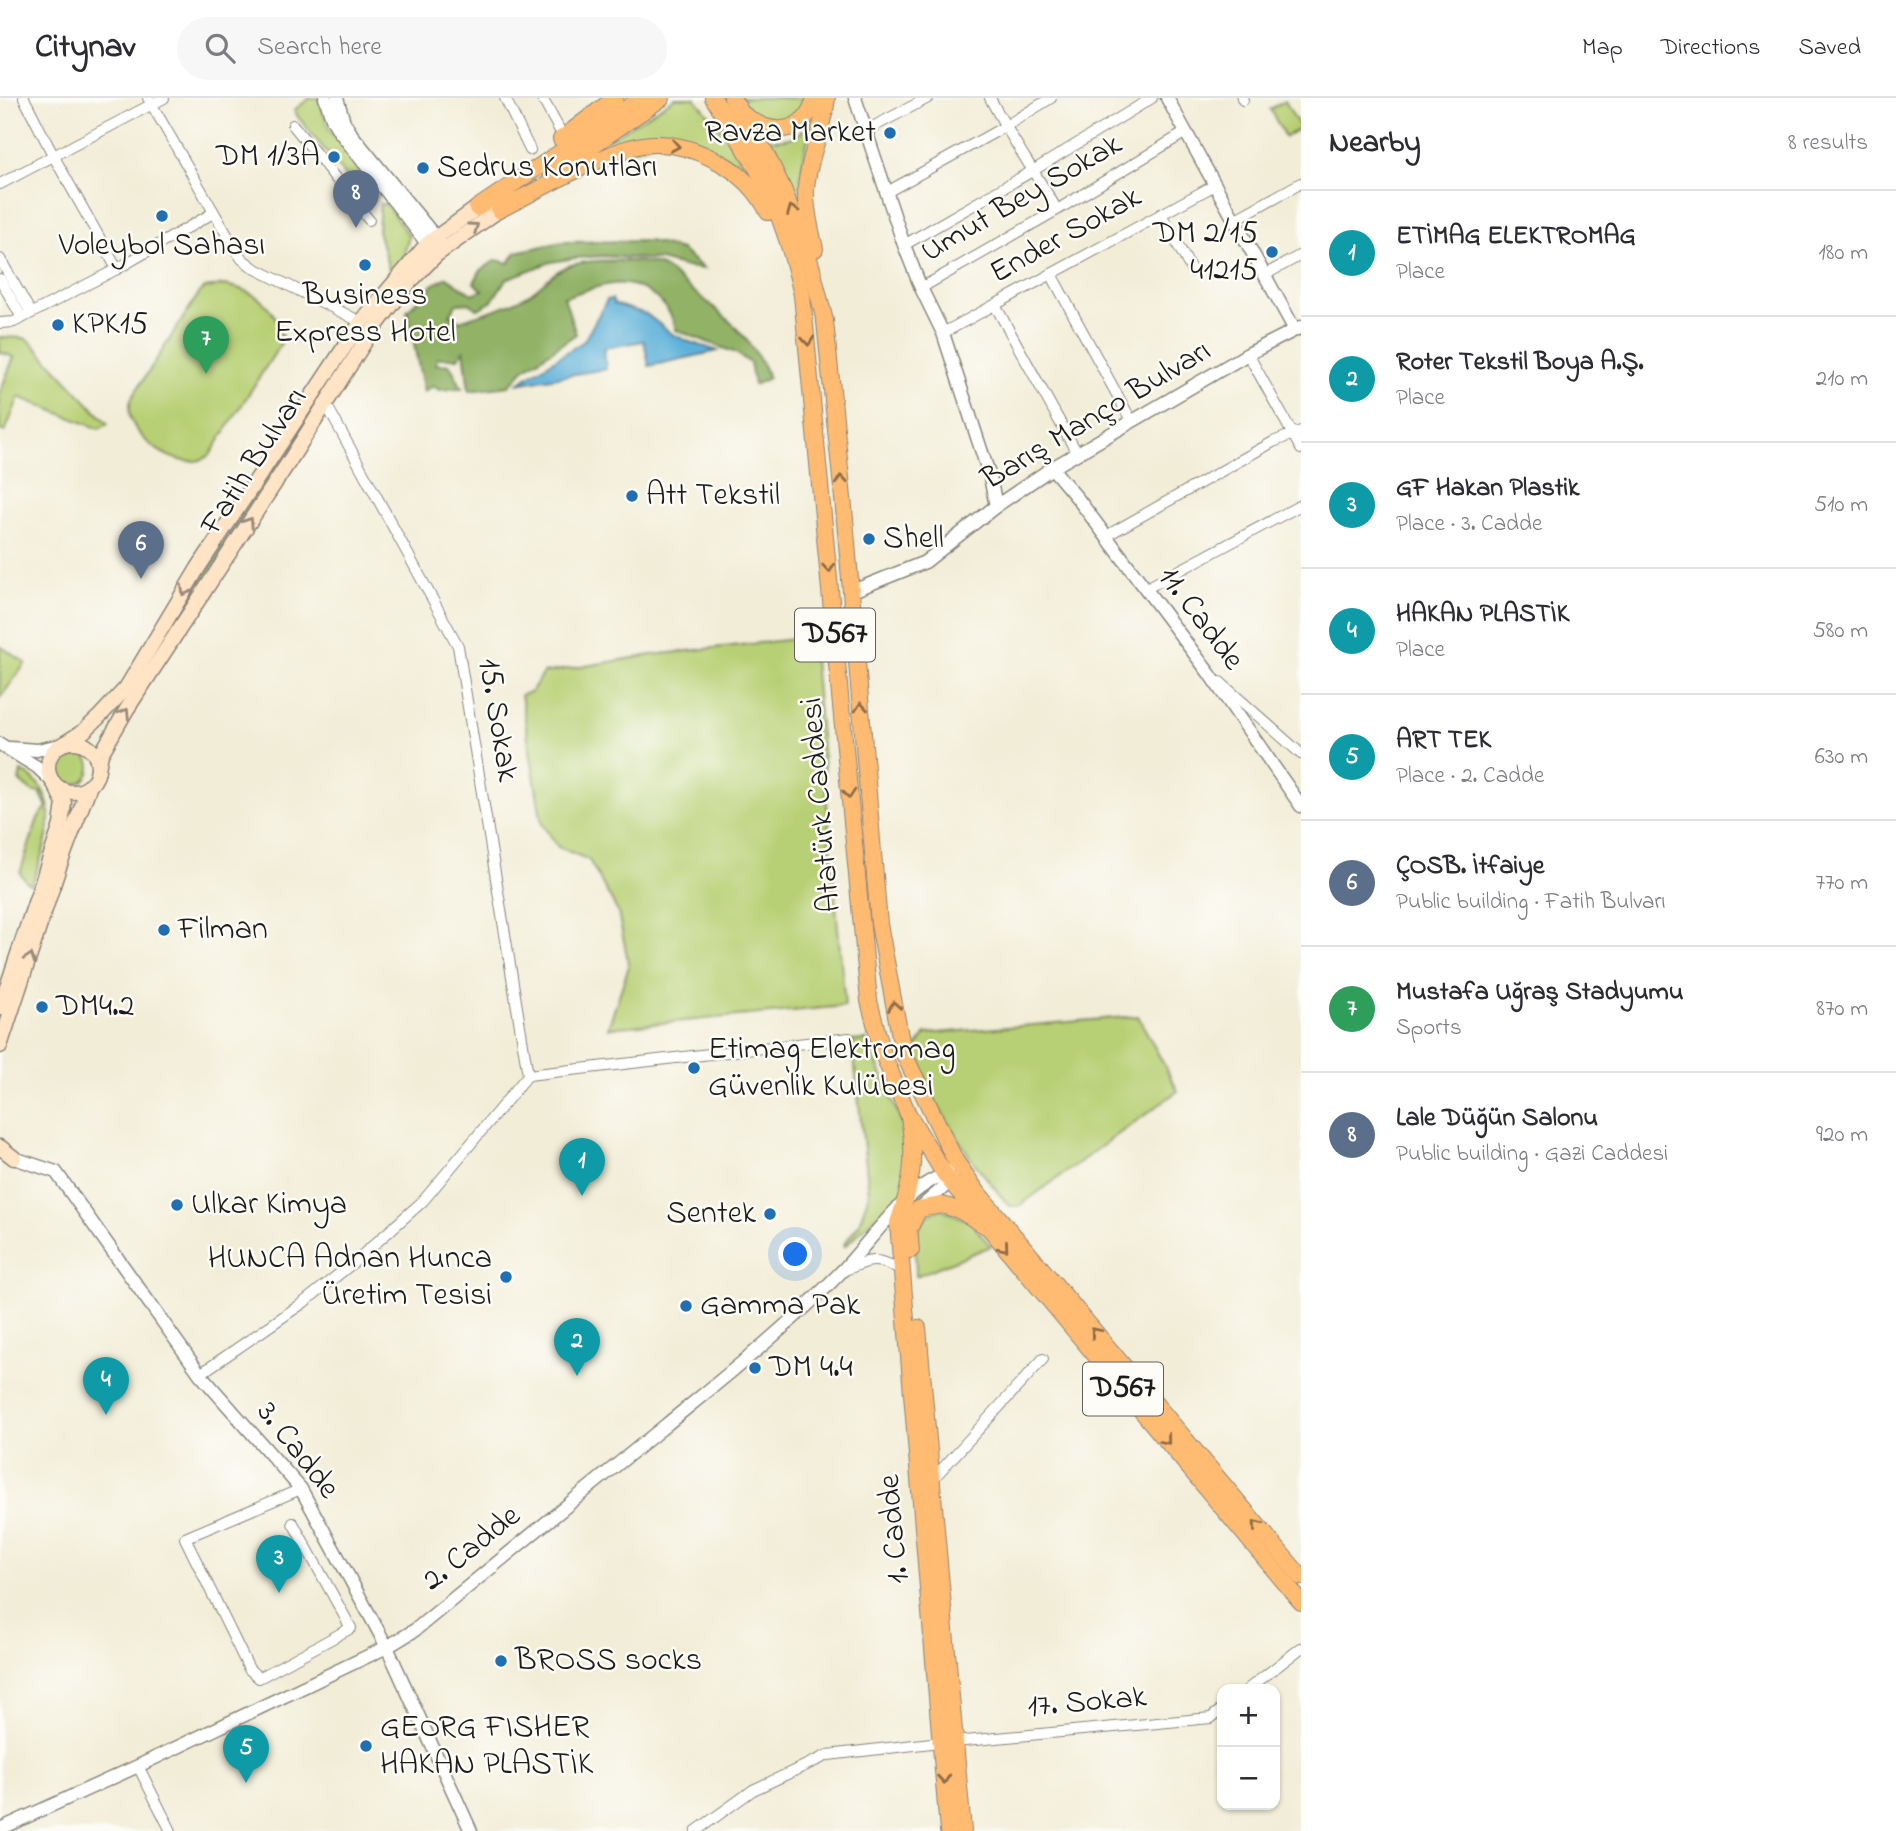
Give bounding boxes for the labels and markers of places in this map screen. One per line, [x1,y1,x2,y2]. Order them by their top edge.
place label: Ravza Market [704,110,876,157]
marker: Ravza Market [882,125,898,141]
place label: DM 1/3A [215,134,320,181]
place label: Sedrus Konutları [437,145,658,192]
marker: DM 1/3A [326,149,342,165]
marker: Sedrus Konutları [415,160,431,176]
pin: 8 [333,170,379,228]
marker: Voleybol Sahası [154,208,170,224]
place label: DM 2/15 41215 [1152,211,1258,295]
place label: Voleybol Sahası [58,223,265,270]
marker: DM 2/15 41215 [1264,244,1280,260]
marker: Business Express Hotel [357,257,373,273]
place label: Business Express Hotel [274,273,456,357]
place label: KPK15 [72,302,148,349]
pin: 7 [183,316,229,374]
marker: KPK15 [50,317,66,333]
place label: Att Tekstil [646,473,780,520]
marker: Att Tekstil [624,488,640,504]
place label: Shell [883,516,944,563]
pin: 6 [118,521,164,579]
marker: Shell [861,531,877,547]
place label: Filman [177,907,268,954]
marker: Filman [156,922,172,938]
place label: DM4.2 [55,984,135,1031]
marker: DM4.2 [34,999,50,1015]
place label: Etimag Elektromag Güvenlik Kulübesi [708,1027,955,1111]
marker: Etimag Elektromag Güvenlik Kulübesi [686,1060,702,1076]
pin: 1 [559,1138,605,1196]
place label: Ulkar Kimya [191,1182,347,1229]
place label: Sentek [666,1191,757,1238]
marker: Ulkar Kimya [169,1197,185,1213]
marker: Sentek [762,1206,778,1222]
place label: HUNCA Adnan Hunca Üretim Tesisi [208,1236,492,1320]
marker: HUNCA Adnan Hunca Üretim Tesisi [498,1269,514,1285]
place label: Gamma Pak [700,1283,861,1330]
marker: Gamma Pak [678,1298,694,1314]
pin: 2 [554,1318,600,1376]
place label: DM 4.4 [768,1345,853,1392]
pin: 4 [83,1357,129,1415]
marker: DM 4.4 [747,1360,763,1376]
pin: 3 [256,1535,302,1593]
place label: BROSS socks [514,1638,702,1685]
marker: BROSS socks [493,1653,509,1669]
place label: GEORG FISHER HAKAN PLASTİK [380,1705,594,1789]
pin: 5 [223,1725,269,1783]
marker: GEORG FISHER HAKAN PLASTİK [358,1738,374,1754]

